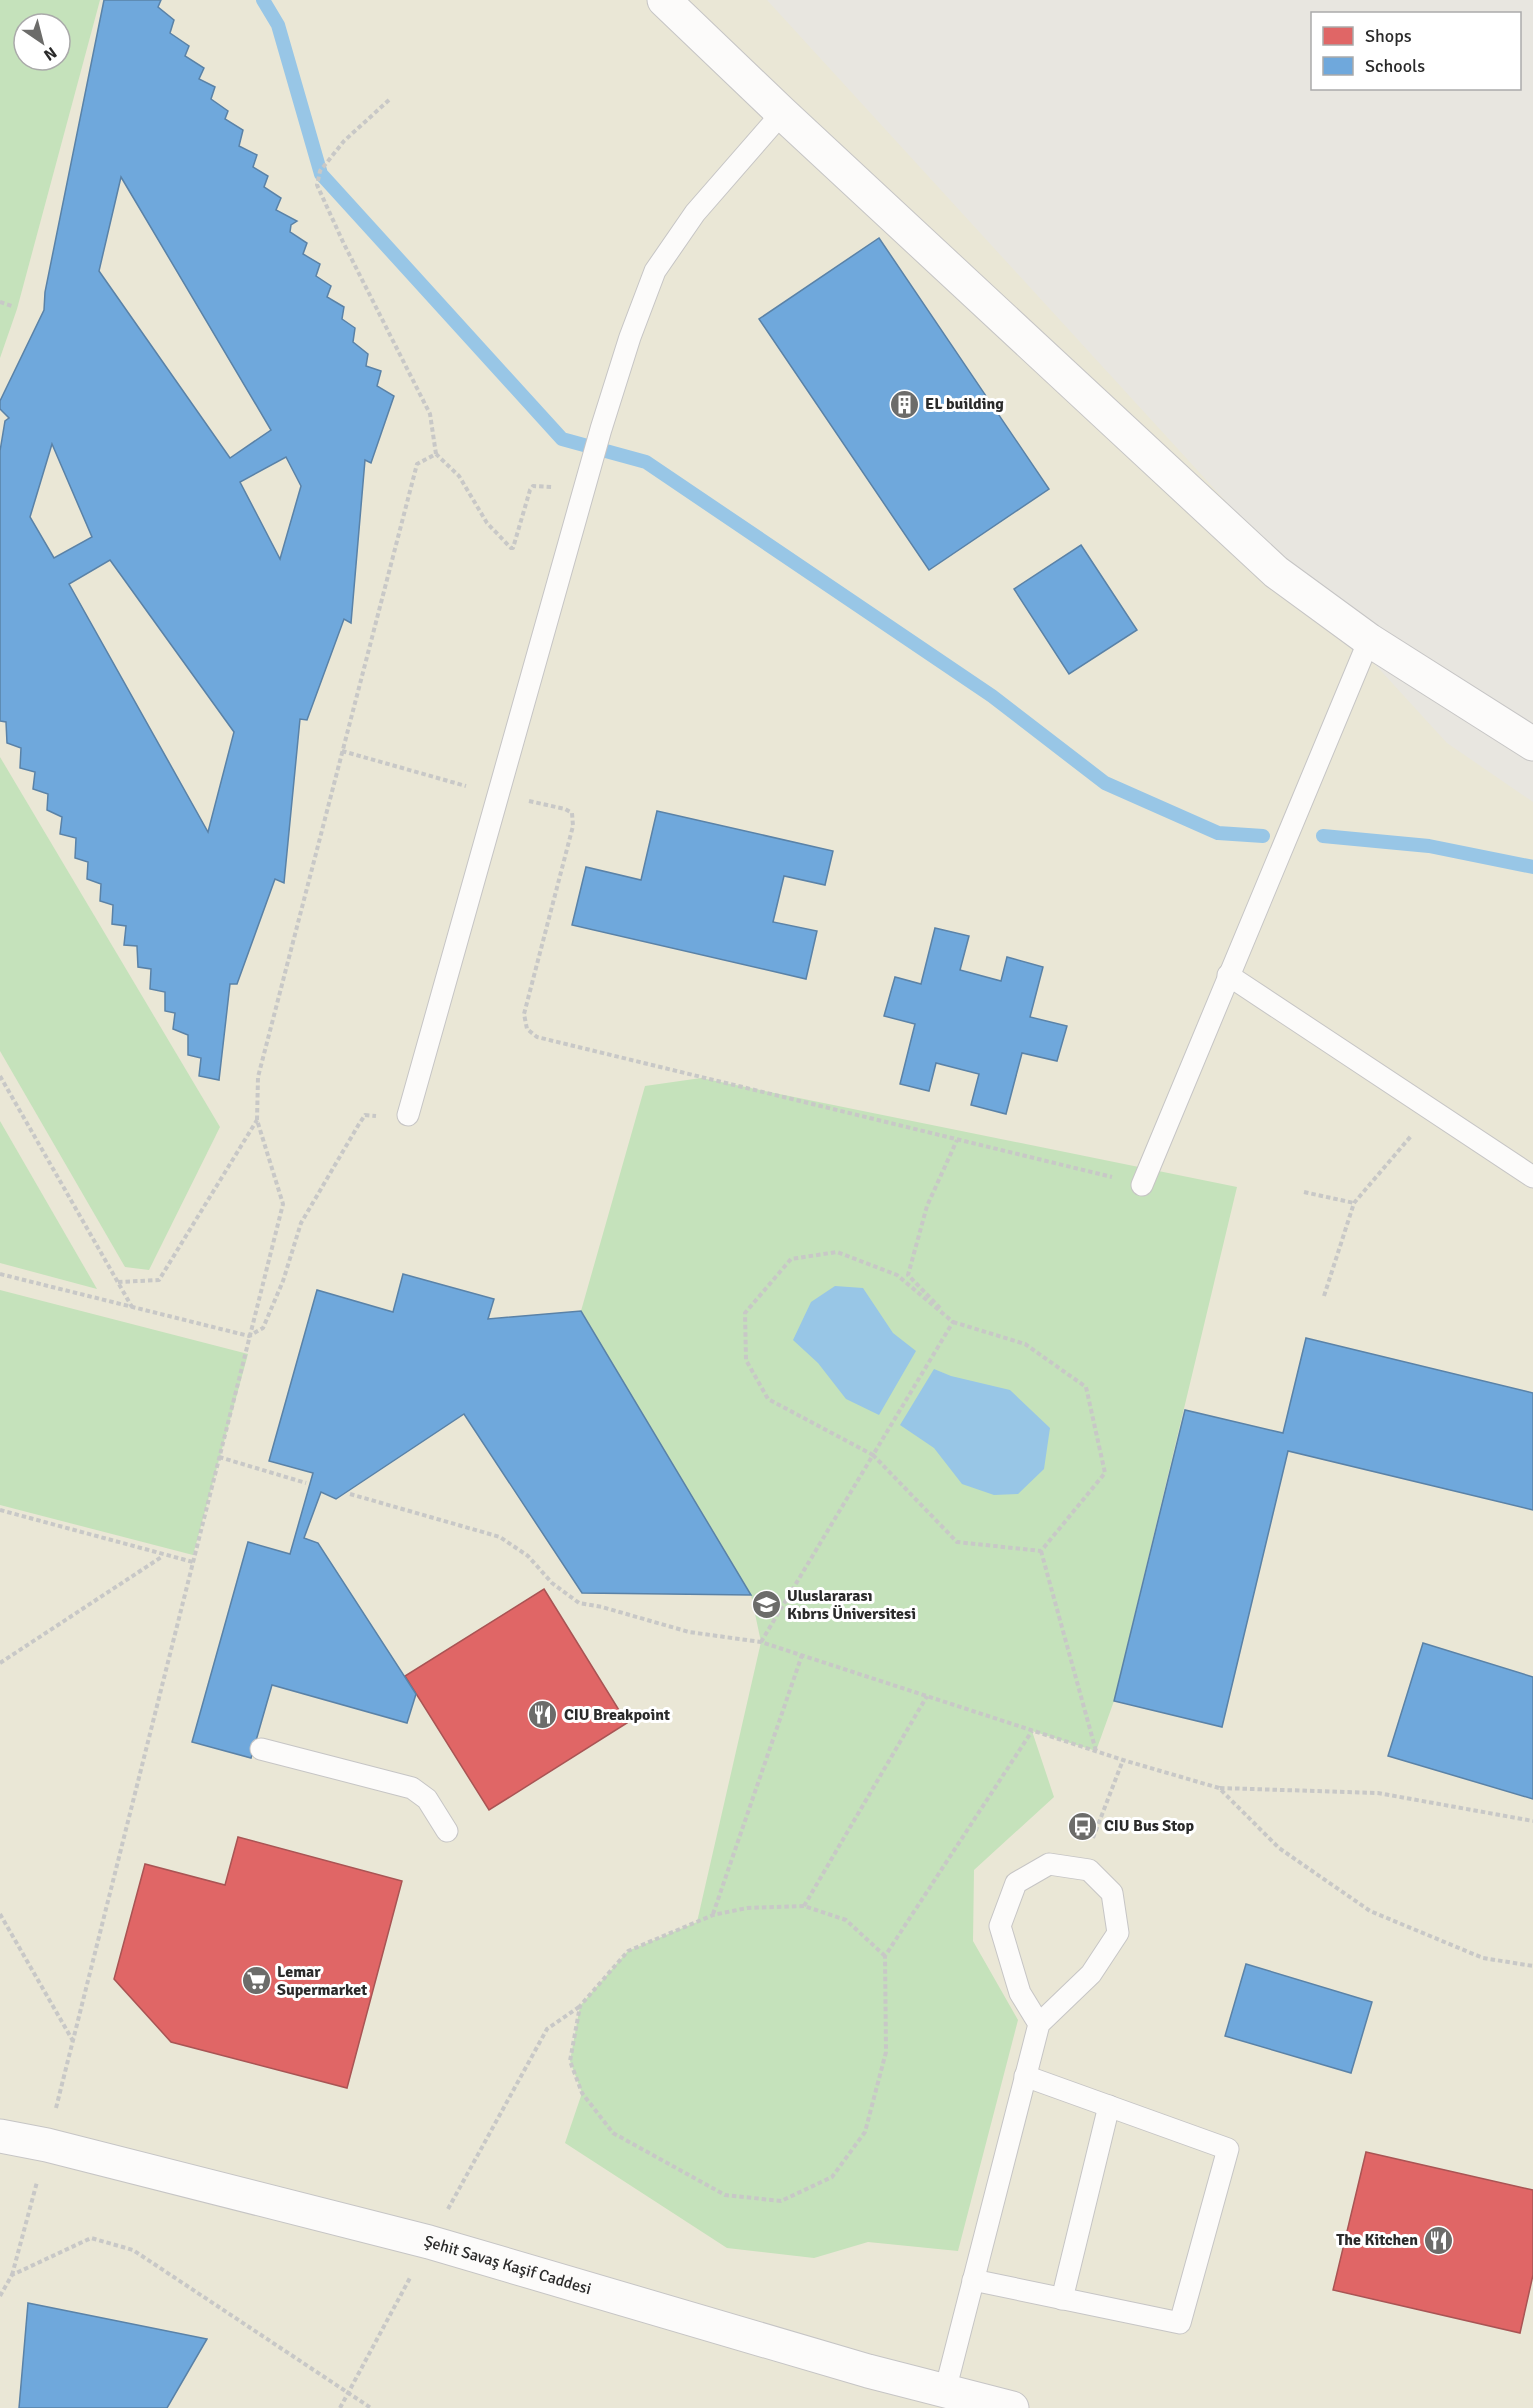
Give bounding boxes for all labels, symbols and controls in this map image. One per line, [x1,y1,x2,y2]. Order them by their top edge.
north arrow [12,12,72,72]
legend [1311,12,1521,90]
text: Shops [1365,25,1412,47]
text: N [40,42,60,65]
text: Schools [1365,55,1425,77]
building icon: EL building [888,388,920,420]
place label: EL building [925,394,1004,414]
place label: Uluslararası Kıbrıs Üniversitesi [787,1586,916,1624]
school or university icon: Uluslararası Kıbrıs Üniversitesi [750,1589,782,1621]
restaurant icon: CIU Breakpoint [527,1699,559,1731]
place label: CIU Breakpoint [564,1705,670,1725]
bus stop icon: CIU Bus Stop [1067,1810,1099,1842]
place label: CIU Bus Stop [1104,1816,1194,1836]
place label: Lemar Supermarket [277,1962,367,2000]
supermarket icon: Lemar Supermarket [240,1965,272,1997]
restaurant icon: The Kitchen [1423,2224,1455,2256]
place label: The Kitchen [1336,2230,1418,2250]
street label: Şehit Savaş Kaşif Caddesi [422,2231,594,2299]

